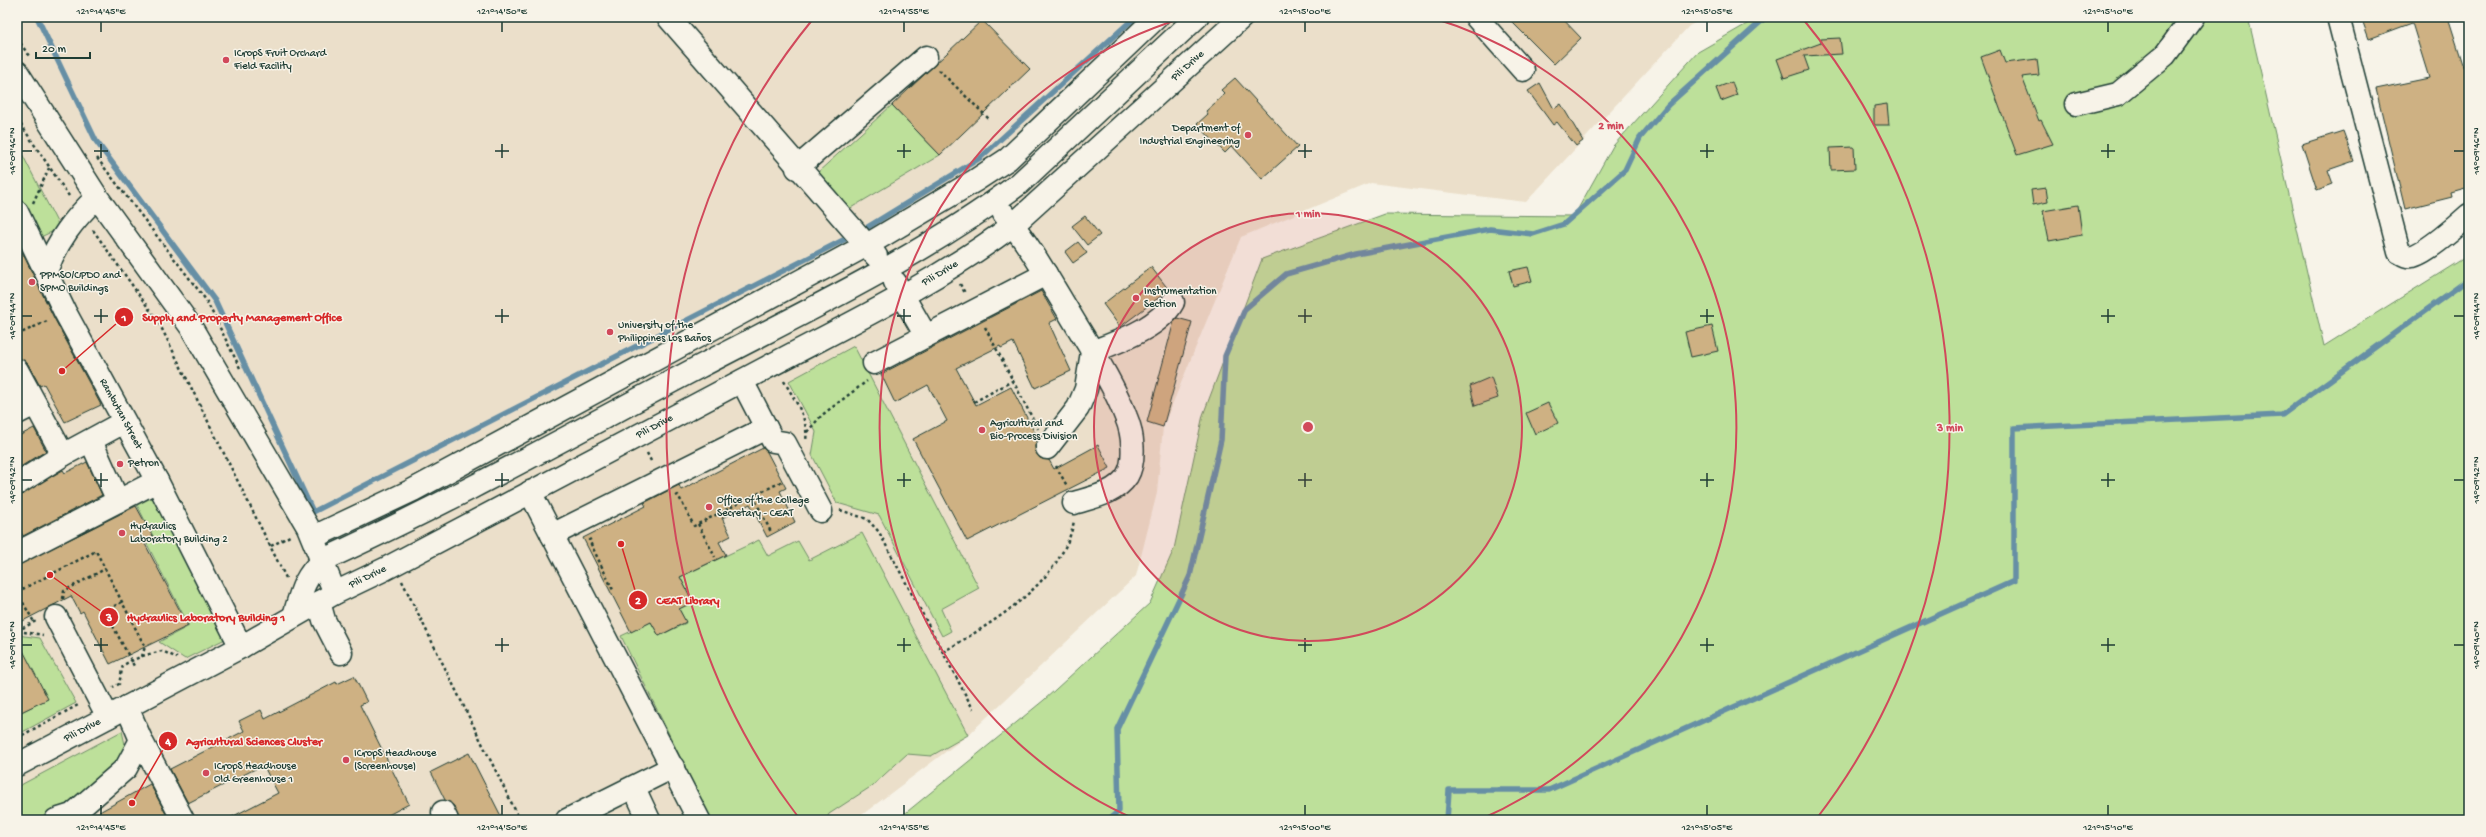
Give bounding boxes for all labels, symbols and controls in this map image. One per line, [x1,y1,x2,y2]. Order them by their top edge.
text: 121°14'45"E [75,6,126,18]
text: 121°14'50"E [476,6,528,18]
text: 121°14'55"E [878,6,930,18]
text: 121°15'00"E [1278,6,1331,18]
text: 121°15'05"E [1681,6,1733,18]
text: 121°15'10"E [2082,6,2133,18]
scale bar [36,34,90,60]
text: 20 m [42,43,67,57]
place label: ICropS Fruit Orchard Field Facility [233,48,328,73]
street label: Pili Drive [1168,48,1207,85]
marker: ICropS Fruit Orchard Field Facility [221,55,231,65]
text: 2 min [1598,120,1624,134]
place label: Department of Industrial Engineering [1140,122,1242,148]
text: 14°09'46"N [7,127,19,175]
text: 14°09'46"N [2471,127,2483,175]
marker: Department of Industrial Engineering [1243,130,1253,140]
text: 1 min [1295,208,1321,222]
street label: Pili Drive [919,258,961,290]
place label: PPMSO/CPDO and SPMO Buildings [39,270,122,295]
marker: PPMSO/CPDO and SPMO Buildings [27,277,37,287]
place label: Instrumentation Section [1144,286,1217,311]
text: 14°09'44"N [7,292,19,340]
text: 14°09'44"N [2471,292,2483,340]
marker: Instrumentation Section [1131,293,1141,303]
callout: Supply and Property Management Office [114,305,350,329]
text: 1 [121,312,127,326]
text: Supply and Property Management Office [142,312,343,326]
place label: University of the Philippines Los Baños [617,319,712,345]
marker: University of the Philippines Los Baños [605,327,615,337]
street label: Rambutan Street [96,377,145,453]
street label: Pili Drive [633,412,676,442]
place label: Agricultural and Bio-Process Division [989,418,1078,443]
centre of rings [1301,420,1315,434]
text: 3 min [1936,422,1963,436]
marker: Agricultural and Bio-Process Division [977,425,987,435]
text: 14°09'42"N [7,456,19,504]
text: 14°09'42"N [2471,456,2483,504]
place label: Petron [127,458,160,470]
marker: Petron [115,459,125,469]
place label: Office of the College Secretary - CEAT [717,494,810,520]
marker: Office of the College Secretary - CEAT [704,502,714,512]
place label: Hydraulics Laboratory Building 2 [130,521,228,546]
marker: Hydraulics Laboratory Building 2 [117,528,127,538]
street label: Pili Drive [346,563,389,592]
callout: CEAT Library [628,588,727,612]
text: 2 [635,595,641,609]
text: CEAT Library [656,595,720,609]
callout: Hydraulics Laboratory Building 1 [99,605,293,629]
text: 3 [105,612,112,626]
text: Hydraulics Laboratory Building 1 [127,612,285,626]
text: 14°09'40"N [7,621,19,670]
text: 14°09'40"N [2471,621,2483,670]
street label: Pili Drive [61,716,103,746]
callout: Agricultural Sciences Cluster [158,729,330,753]
text: 4 [164,736,171,750]
text: Agricultural Sciences Cluster [185,736,324,750]
place label: ICropS Headhouse (Screenhouse) [354,748,437,773]
marker: ICropS Headhouse (Screenhouse) [341,755,351,765]
place label: ICropS Headhouse Old Greenhouse 1 [214,761,297,786]
marker: ICropS Headhouse Old Greenhouse 1 [201,768,211,778]
text: 121°14'45"E [75,822,126,834]
text: 121°14'50"E [476,822,528,834]
text: 121°14'55"E [878,822,930,834]
text: 121°15'00"E [1278,822,1331,834]
text: 121°15'05"E [1681,822,1733,834]
text: 121°15'10"E [2082,822,2133,834]

